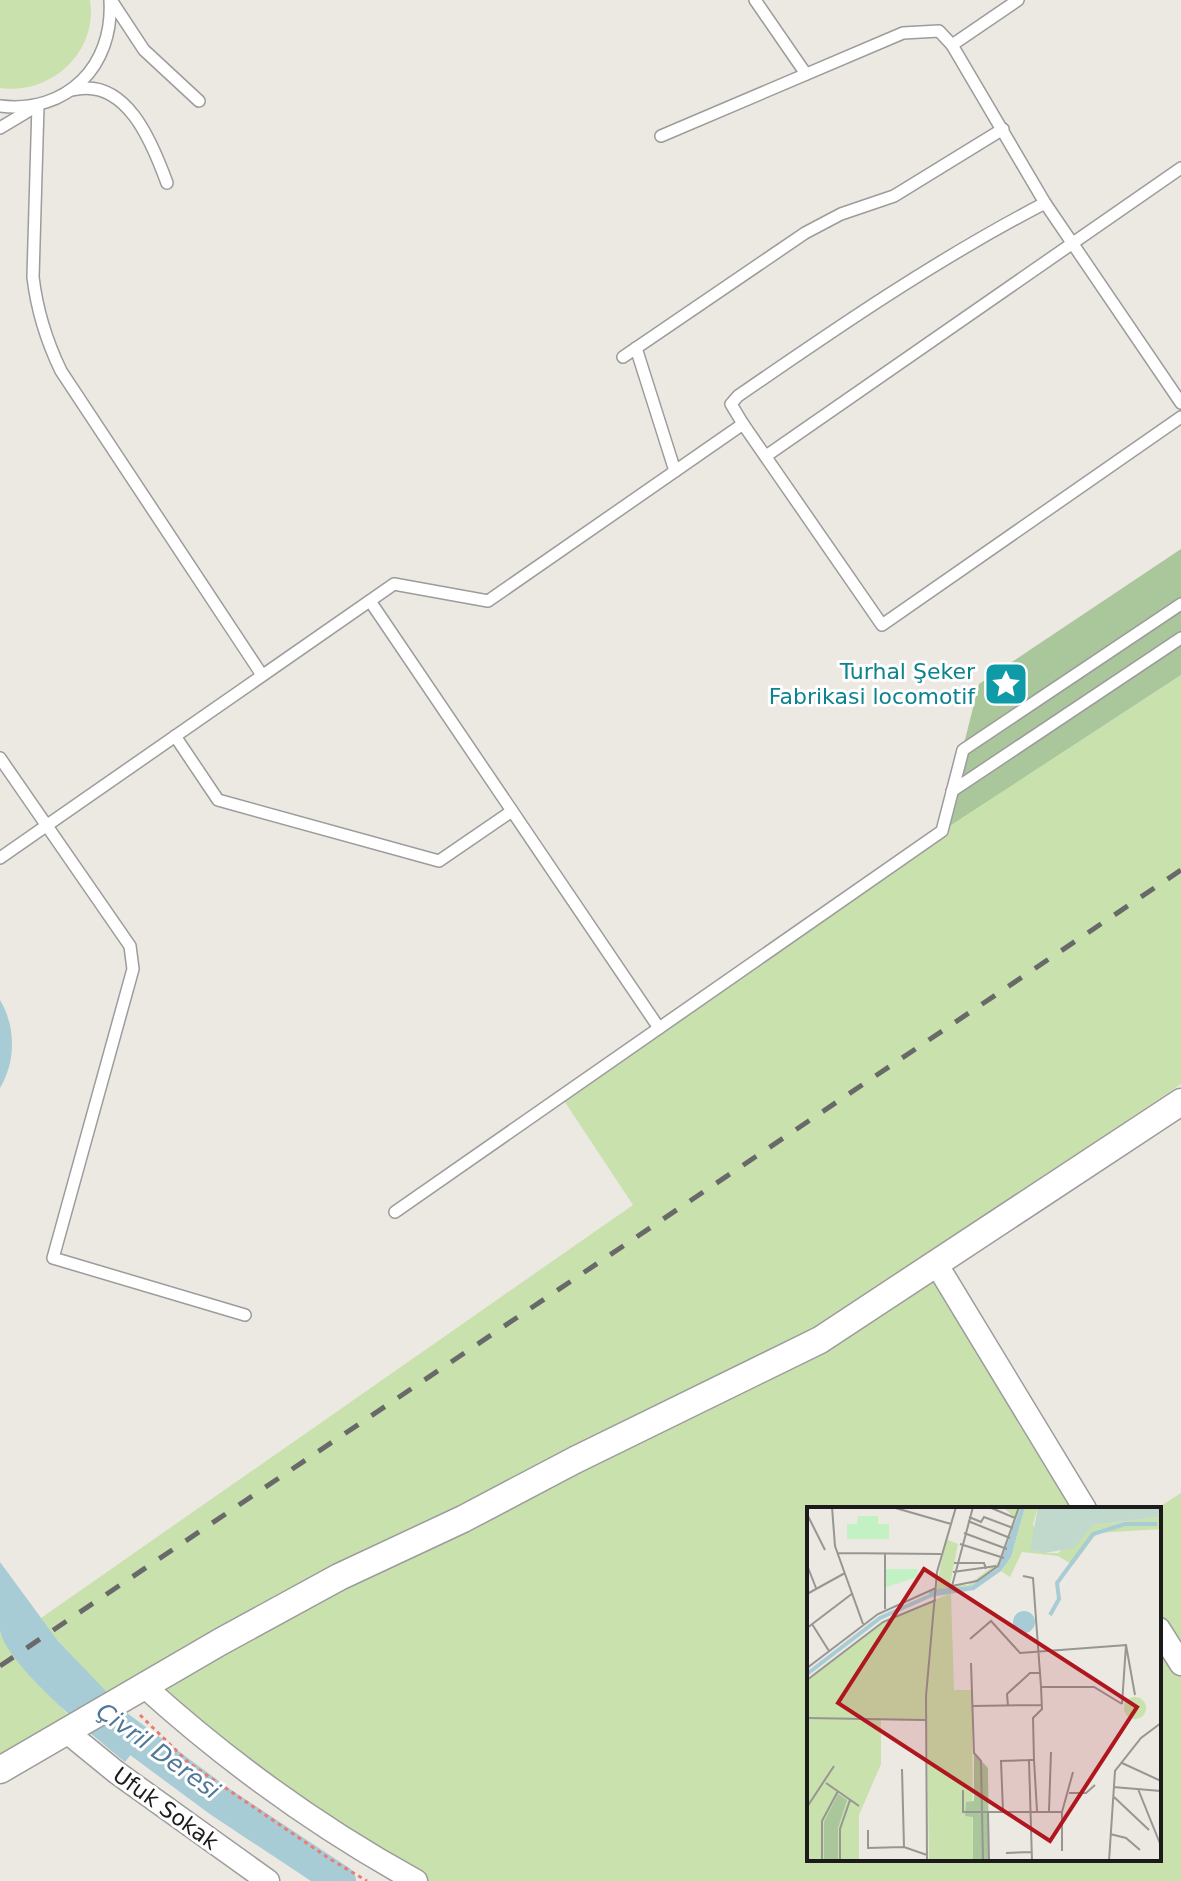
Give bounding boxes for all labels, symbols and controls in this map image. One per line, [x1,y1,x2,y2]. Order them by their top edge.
place label: Turhal Şeker Fabrikasi locomotif [769,659,976,709]
place icon: Turhal Şeker Fabrikasi locomotif [982,660,1030,708]
inset map [807,1507,1161,1861]
water label: Çivril Deresi [91,1697,225,1805]
street label: Ufuk Sokak [108,1762,223,1855]

